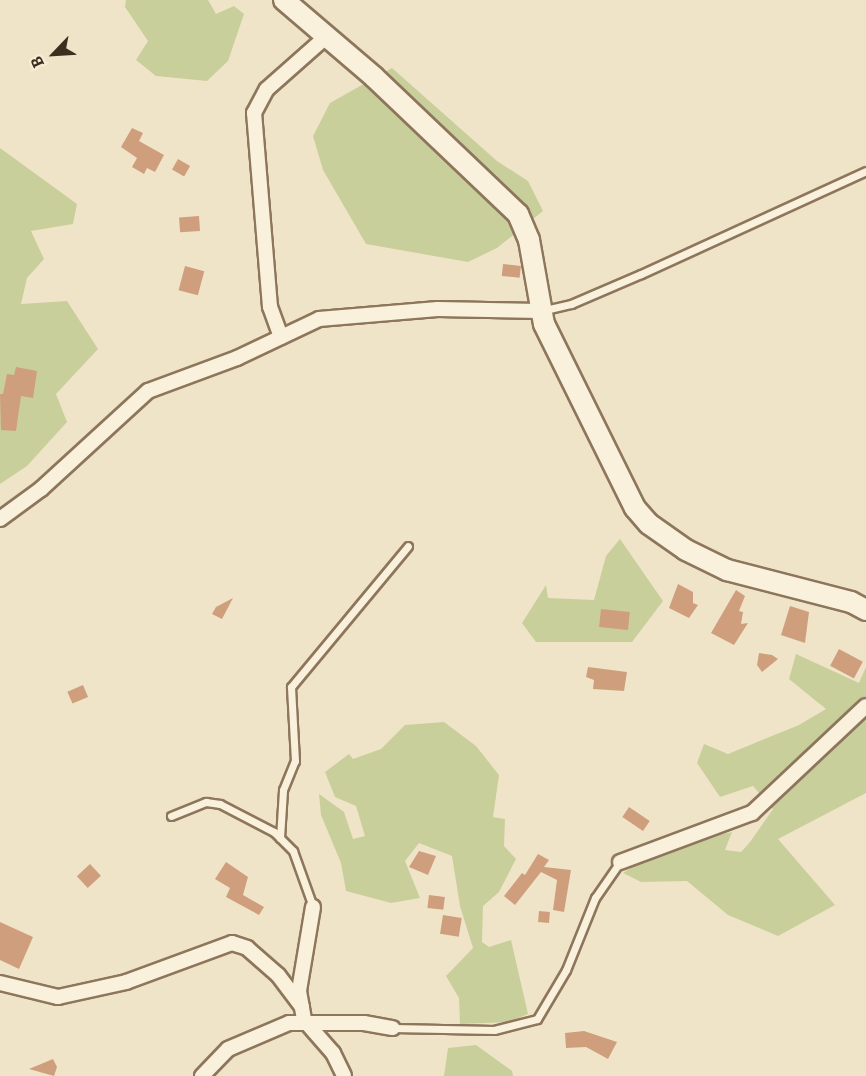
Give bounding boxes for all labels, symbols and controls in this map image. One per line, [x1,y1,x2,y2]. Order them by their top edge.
north arrow [24,24,84,84]
text: B [26,53,48,71]

